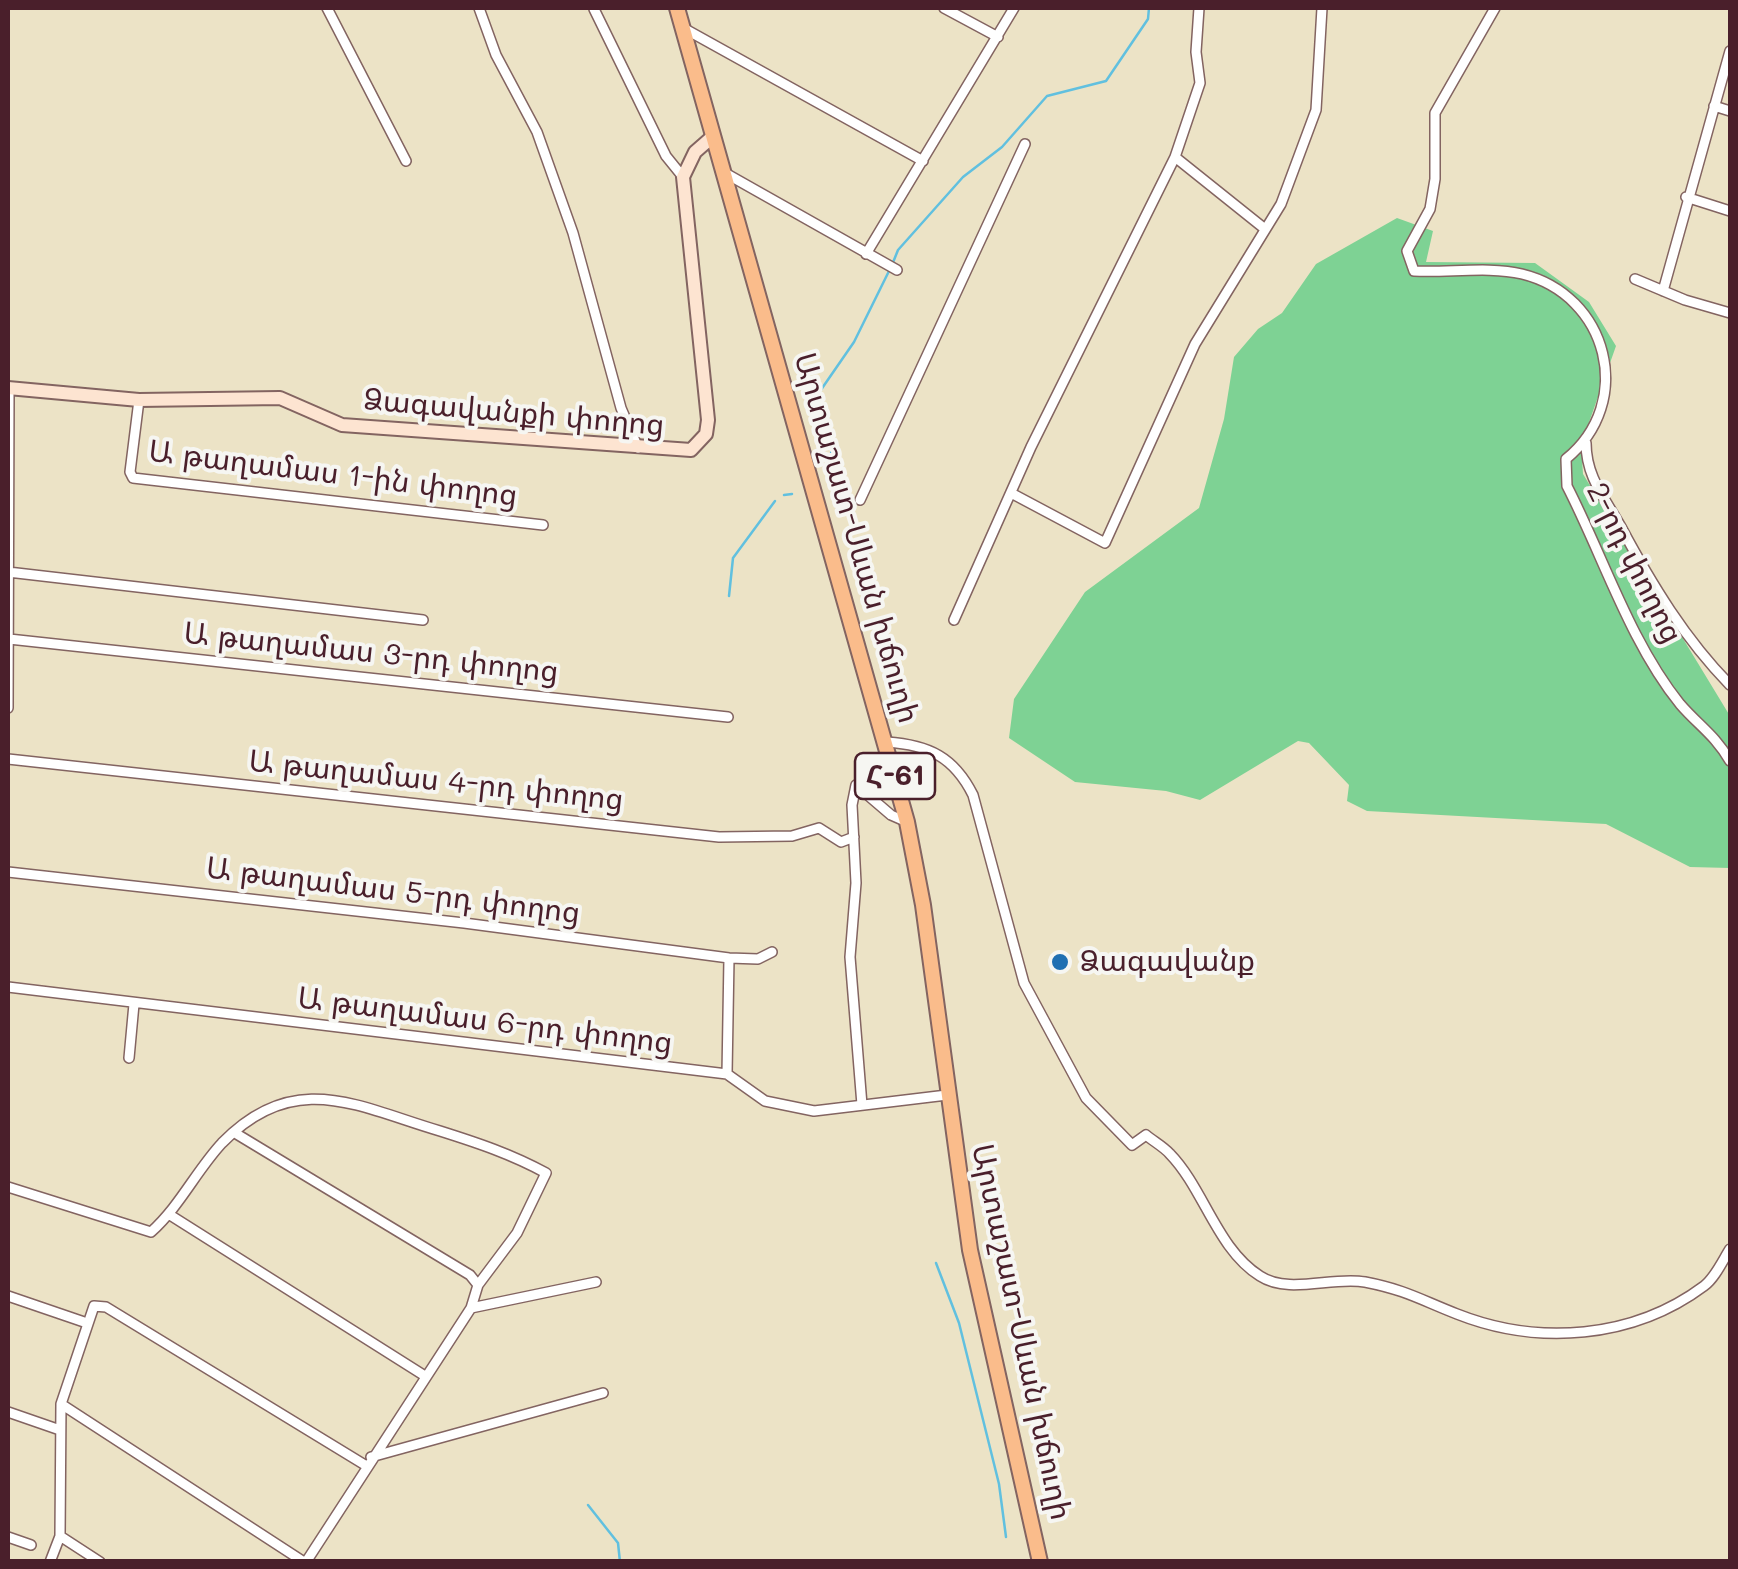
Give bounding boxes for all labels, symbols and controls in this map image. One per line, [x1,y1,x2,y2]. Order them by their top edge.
street label: Արտաշատ-Սևան խճուղի [786,349,926,727]
street label: Ձագավանքի փողոց [362,382,666,444]
street label: Ա թաղամաս 1-ին փողոց [146,434,520,514]
street label: 2-րդ փողոց [1578,477,1690,649]
street label: Ա թաղամաս 3-րդ փողոց [182,615,560,691]
street label: Ա թաղամաս 4-րդ փողոց [247,743,625,819]
road number: Հ-61 [855,753,935,799]
street label: Ա թաղամաս 5-րդ փողոց [204,850,582,932]
place label: Ձագավանք [1080,944,1255,980]
marker: Ձագավանք [1049,951,1071,973]
street label: Ա թաղամաս 6-րդ փողոց [296,980,674,1062]
street label: Արտաշատ-Սևան խճուղի [964,1141,1078,1523]

